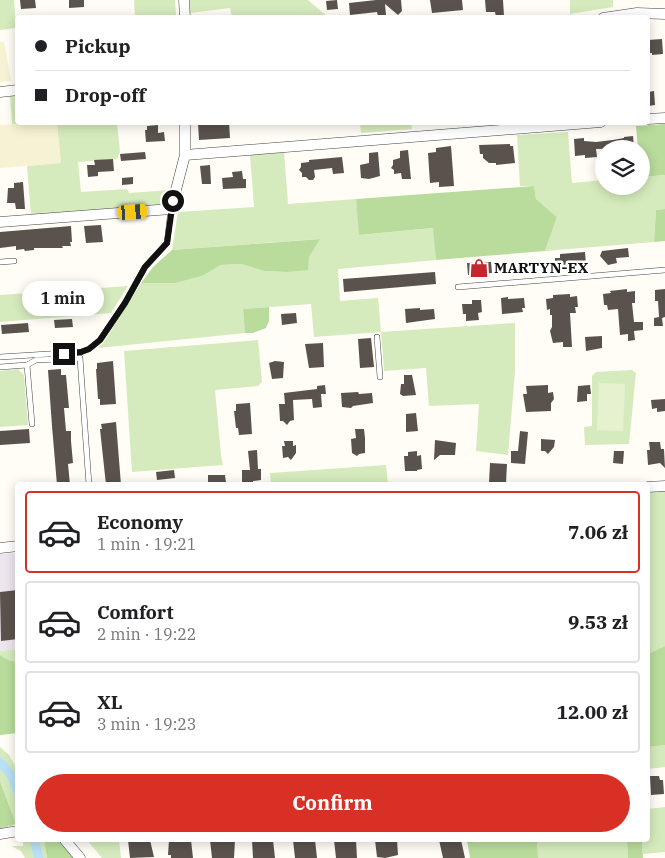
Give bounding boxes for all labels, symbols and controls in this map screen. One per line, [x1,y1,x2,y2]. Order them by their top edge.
text: Pickup [65,34,130,58]
text: Drop-off [65,83,146,107]
map controls [595,140,650,195]
button: layers [595,140,650,195]
route start [162,190,184,212]
car [117,203,148,221]
shop icon: MARTYN-EX [468,257,490,279]
place label: MARTYN-EX [494,258,588,277]
callout: 1 min [23,282,105,316]
text: 1 min [41,288,85,308]
route end [53,343,75,365]
icon: car [37,510,82,555]
text: Economy [97,510,183,534]
text: 7.06 zł [568,520,628,544]
text: 1 min · 19:21 [97,534,196,554]
icon: car [37,600,82,645]
text: Comfort [97,600,174,624]
text: 9.53 zł [568,610,628,634]
text: 2 min · 19:22 [97,624,196,644]
icon: car [37,690,82,735]
text: XL [97,690,123,714]
text: 12.00 zł [557,700,628,724]
text: 3 min · 19:23 [97,714,196,734]
button: Confirm [35,774,630,832]

